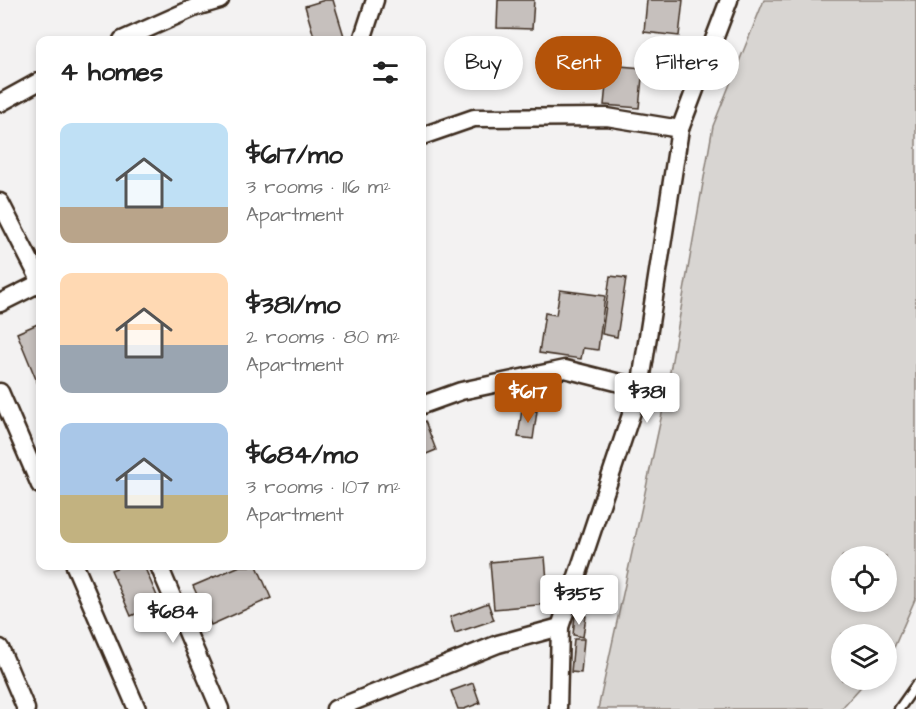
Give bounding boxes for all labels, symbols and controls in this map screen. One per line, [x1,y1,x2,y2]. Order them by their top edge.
chip: Buy [444,36,523,90]
chip: Rent [535,36,622,90]
chip: Filters [634,36,739,90]
text: 4 homes [60,54,163,90]
icon: filters [369,56,402,89]
text: $617/mo [246,137,343,173]
icon: home [108,147,180,219]
text: 3 rooms · 116 m² [246,173,391,201]
text: Apartment [246,201,344,229]
text: $381/mo [246,287,341,323]
icon: home [108,297,180,369]
text: 2 rooms · 80 m² [246,323,400,351]
text: Apartment [246,351,344,379]
pin: $617 [492,373,564,424]
pin: $381 [611,373,683,424]
text: $617 [509,378,547,406]
text: $381 [629,378,665,406]
text: $684/mo [246,437,358,473]
icon: home [108,447,180,519]
text: 3 rooms · 107 m² [246,473,401,501]
text: Apartment [246,501,344,529]
map controls [831,546,897,690]
button: locate [831,546,897,612]
pin: $355 [543,575,615,626]
text: $355 [554,580,604,608]
pin: $684 [137,593,209,644]
text: $684 [148,598,198,626]
button: layers [831,624,897,690]

